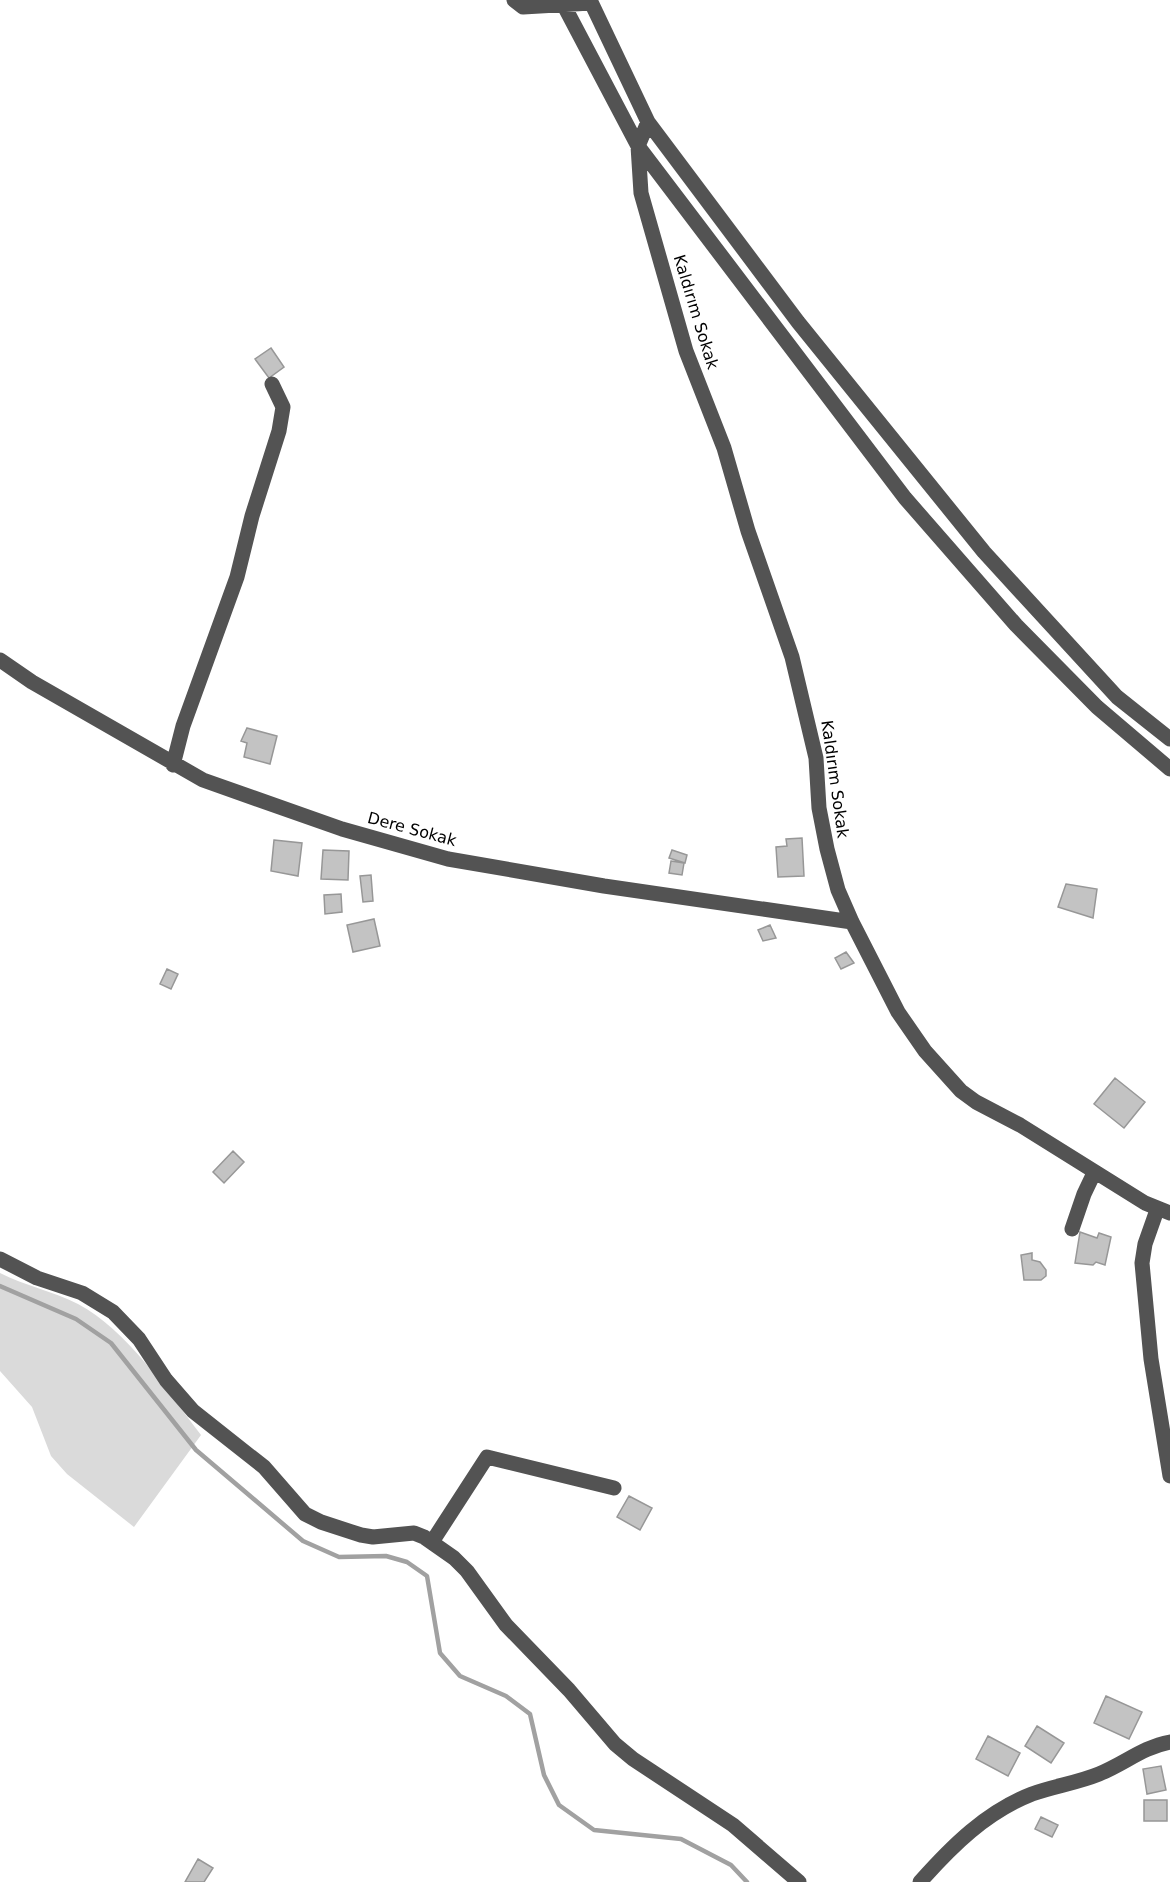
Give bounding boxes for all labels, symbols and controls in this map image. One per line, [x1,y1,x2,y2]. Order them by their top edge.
street label: Kaldırım Sokak [670,252,723,372]
street label: Kaldırım Sokak [817,719,853,840]
street label: Dere Sokak [365,808,459,850]

